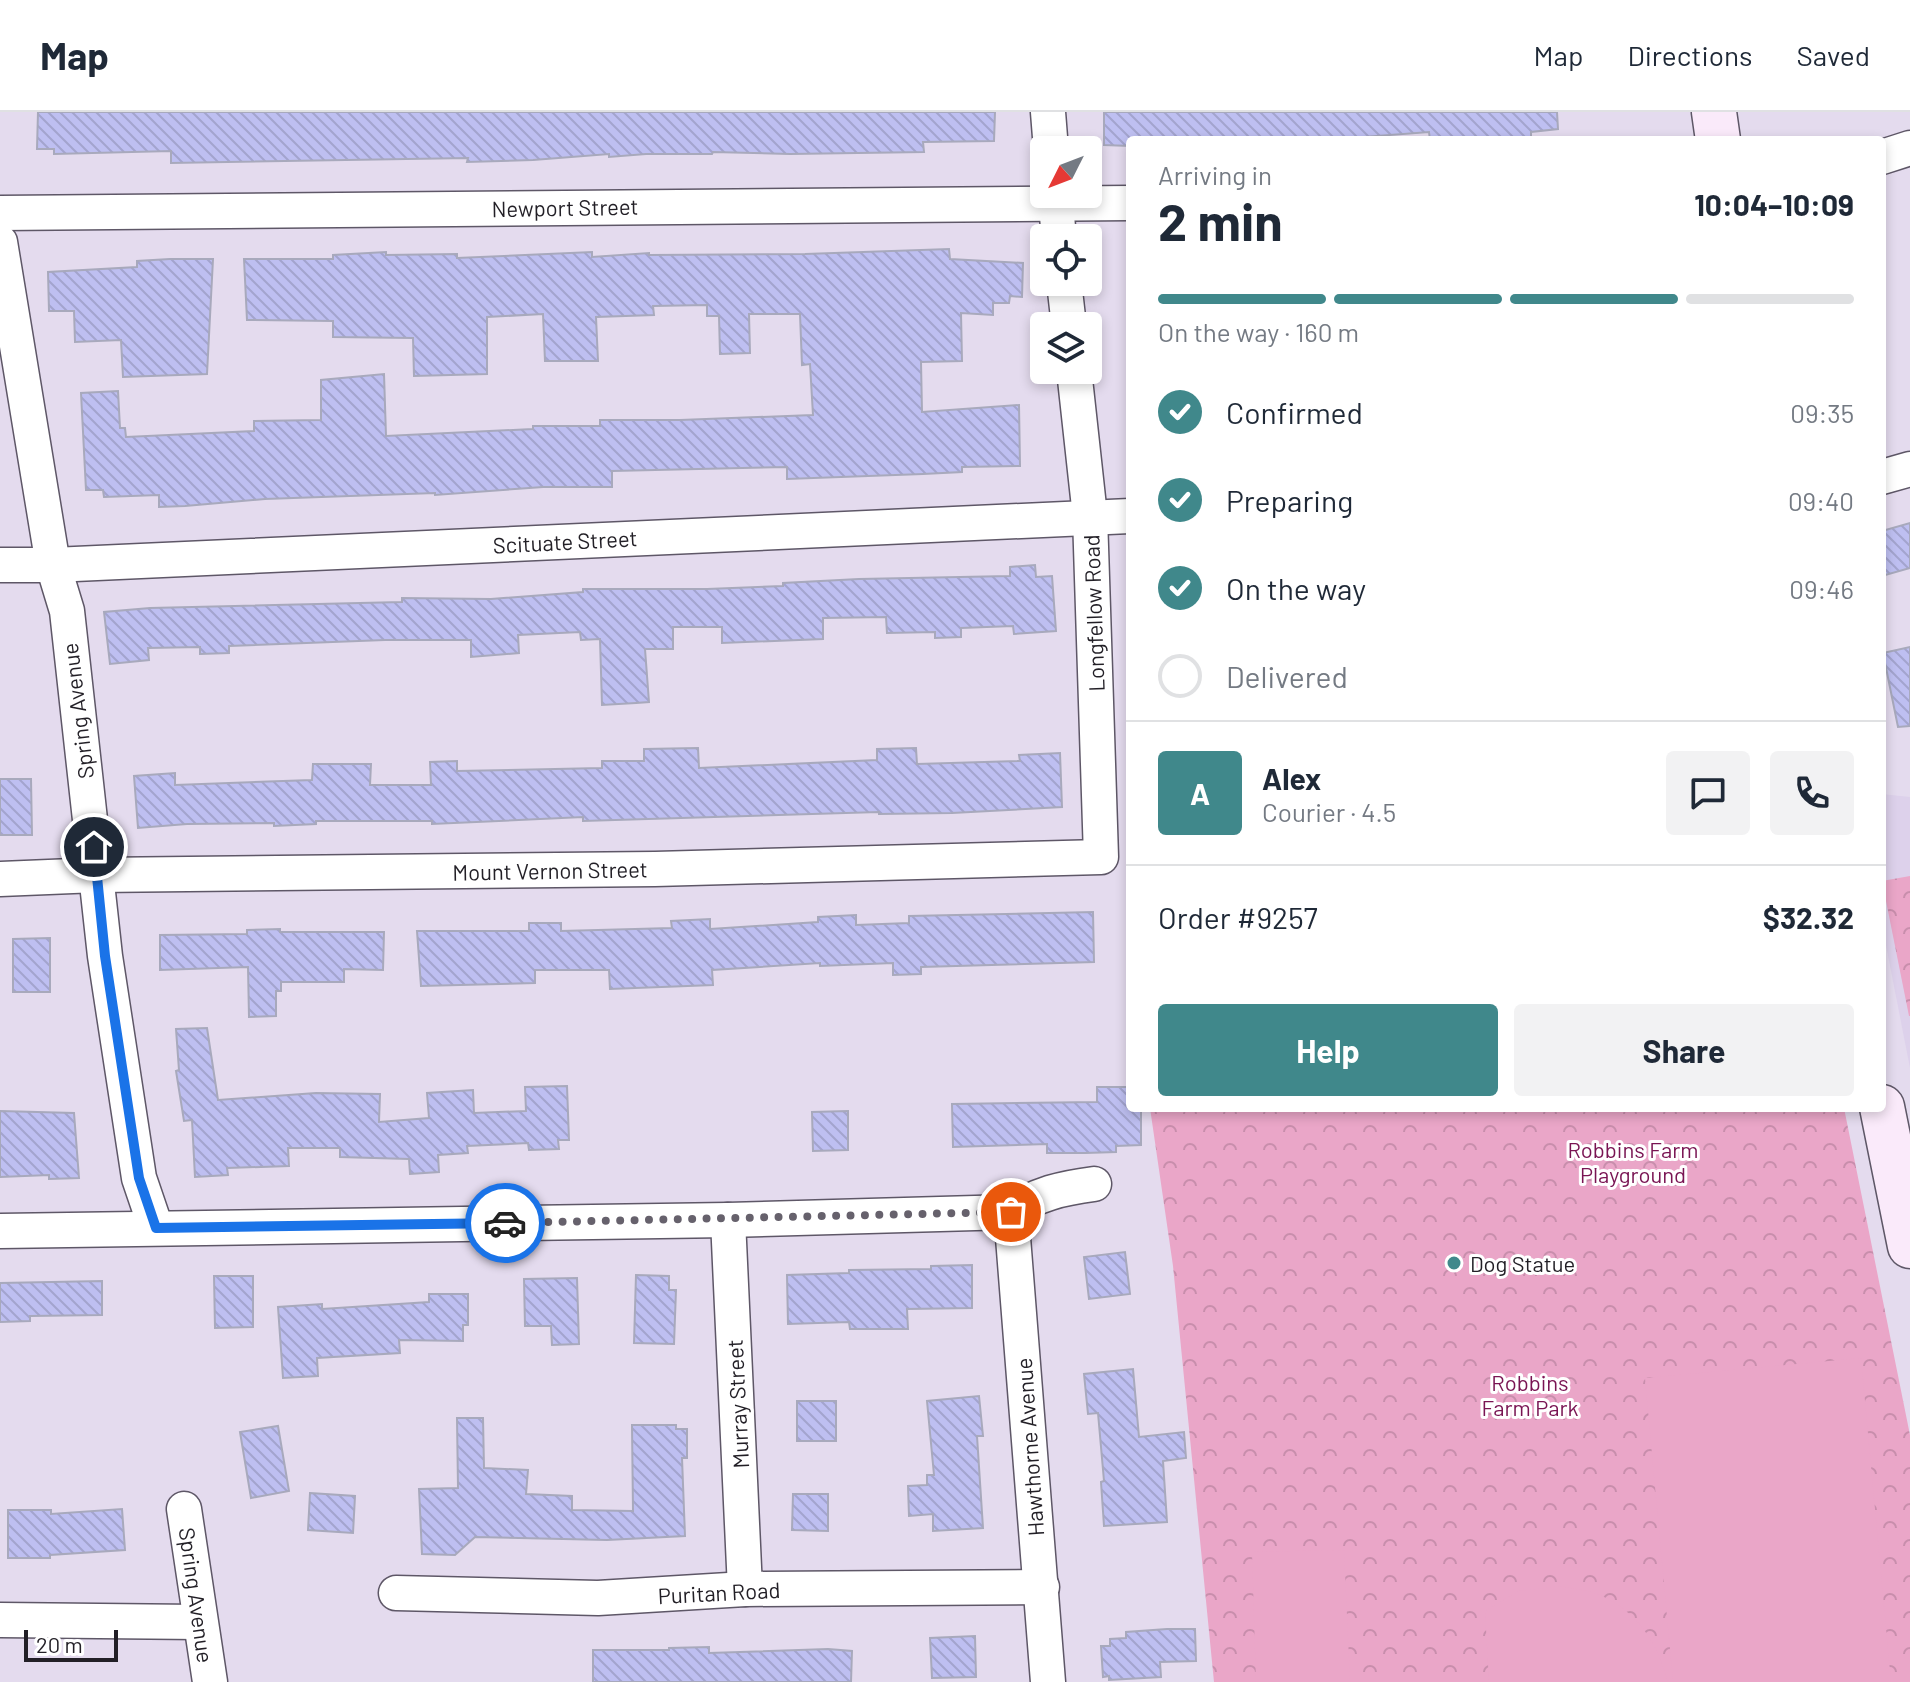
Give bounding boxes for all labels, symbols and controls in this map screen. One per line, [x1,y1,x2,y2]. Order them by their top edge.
text: Map [40,32,109,78]
text: Map [1534,38,1583,72]
text: Directions [1627,38,1753,72]
text: Saved [1797,38,1870,72]
north arrow [1030,136,1102,208]
map controls [1030,136,1102,384]
text: Arriving in [1158,159,1272,190]
text: 10:04–10:09 [1694,186,1854,222]
text: 2 min [1158,189,1283,251]
street label: Newport Street [491,193,639,221]
button: locate [1030,224,1102,296]
button: layers [1030,312,1102,384]
text: On the way · 160 m [1158,316,1359,347]
icon: check [1158,390,1202,434]
text: Confirmed [1226,394,1363,430]
text: 09:35 [1790,397,1854,428]
icon: check [1158,478,1202,522]
text: Preparing [1226,482,1353,518]
text: 09:40 [1788,485,1854,516]
street label: Scituate Street [492,524,638,558]
street label: Longfellow Road [1077,534,1109,692]
icon: check [1158,566,1202,610]
text: On the way [1226,570,1366,606]
text: 09:46 [1789,573,1854,604]
street label: Spring Avenue [56,642,98,780]
text: Delivered [1226,658,1348,694]
button: chat [1666,751,1750,835]
button: phone [1770,751,1854,835]
text: Alex [1262,760,1321,796]
text: A [1190,775,1210,811]
text: Courier · 4.5 [1262,796,1396,827]
pin [60,813,128,881]
icon: home [72,825,116,869]
street label: Mount Vernon Street [452,855,648,885]
text: Order #9257 [1158,899,1318,935]
text: $32.32 [1763,899,1854,935]
button: Help [1158,1004,1498,1096]
button: Share [1514,1004,1854,1096]
park label: Robbins Farm Playground [1567,1136,1699,1187]
pin [977,1178,1045,1246]
courier [465,1183,545,1263]
icon: bag [989,1190,1033,1234]
icon: car [483,1201,527,1245]
place label: Dog Statue [1470,1250,1575,1276]
marker: Dog Statue [1445,1254,1463,1272]
street label: Murray Street [721,1339,753,1469]
street label: Hawthorne Avenue [1010,1357,1048,1537]
park label: Robbins Farm Park [1482,1369,1578,1420]
street label: Spring Avenue [175,1526,219,1664]
street label: Puritan Road [657,1576,781,1608]
scale bar [24,1626,118,1662]
text: 20 m [36,1631,83,1657]

